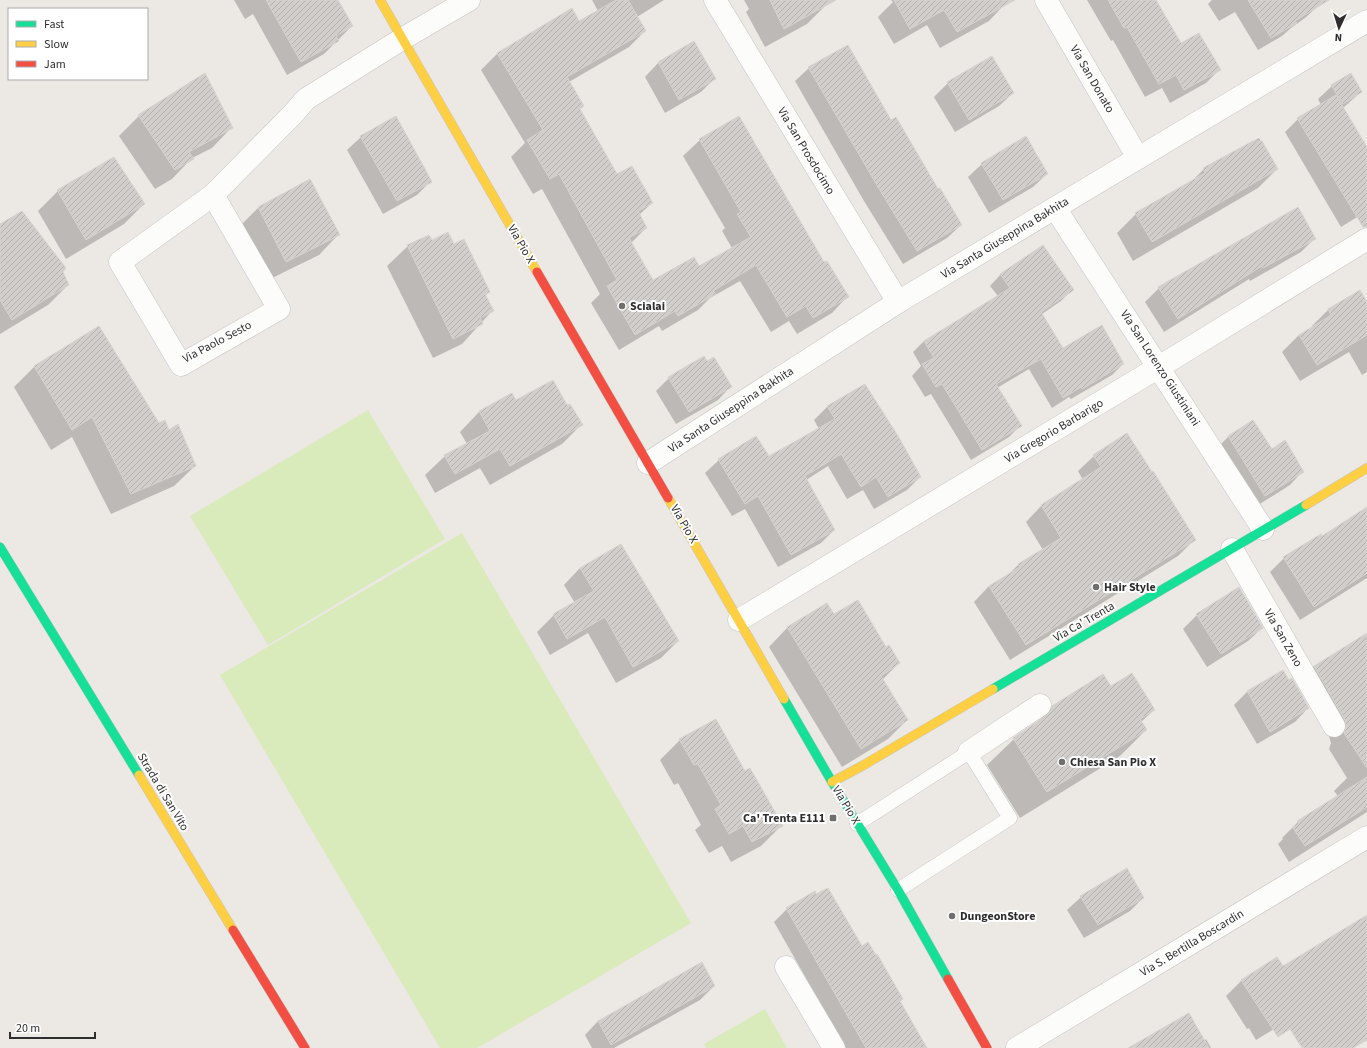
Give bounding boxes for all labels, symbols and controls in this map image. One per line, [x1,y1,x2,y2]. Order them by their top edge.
legend [8,8,148,80]
north arrow [1319,8,1359,48]
text: Fast [44,16,64,33]
text: N [1334,30,1343,45]
text: Slow [44,36,69,53]
street label: Via San Donato [1066,42,1118,116]
text: Jam [44,56,66,73]
street label: Via San Prosdocimo [773,104,839,198]
street label: Via Santa Giuseppina Bakhita [938,193,1072,283]
street label: Via Pio X [503,221,539,267]
place label: Scialai [630,298,665,315]
marker: Scialai [617,301,627,311]
street label: Via San Lorenzo Giustiniani [1116,307,1204,429]
street label: Via Paolo Sesto [179,317,255,367]
street label: Via Santa Giuseppina Bakhita [665,363,797,457]
street label: Via Gregorio Barbarigo [1001,395,1107,467]
street label: Via Pio X [666,501,702,547]
place label: Hair Style [1104,579,1156,596]
marker: Hair Style [1091,582,1101,592]
street label: Via Ca' Trenta [1050,598,1118,646]
street label: Via San Zeno [1260,606,1306,670]
street label: Strada di San Vito [133,750,193,834]
place label: Chiesa San Pio X [1070,754,1156,771]
marker: Chiesa San Pio X [1057,757,1067,767]
street label: Via Pio X [828,782,864,828]
place label: Ca' Trenta E111 [743,810,825,827]
marker: Ca' Trenta E111 [828,813,838,823]
street label: Via S. Bertilla Boscardin [1137,905,1247,981]
place label: DungeonStore [960,908,1035,925]
marker: DungeonStore [947,911,957,921]
scale bar [10,1014,95,1040]
text: 20 m [16,1020,40,1037]

